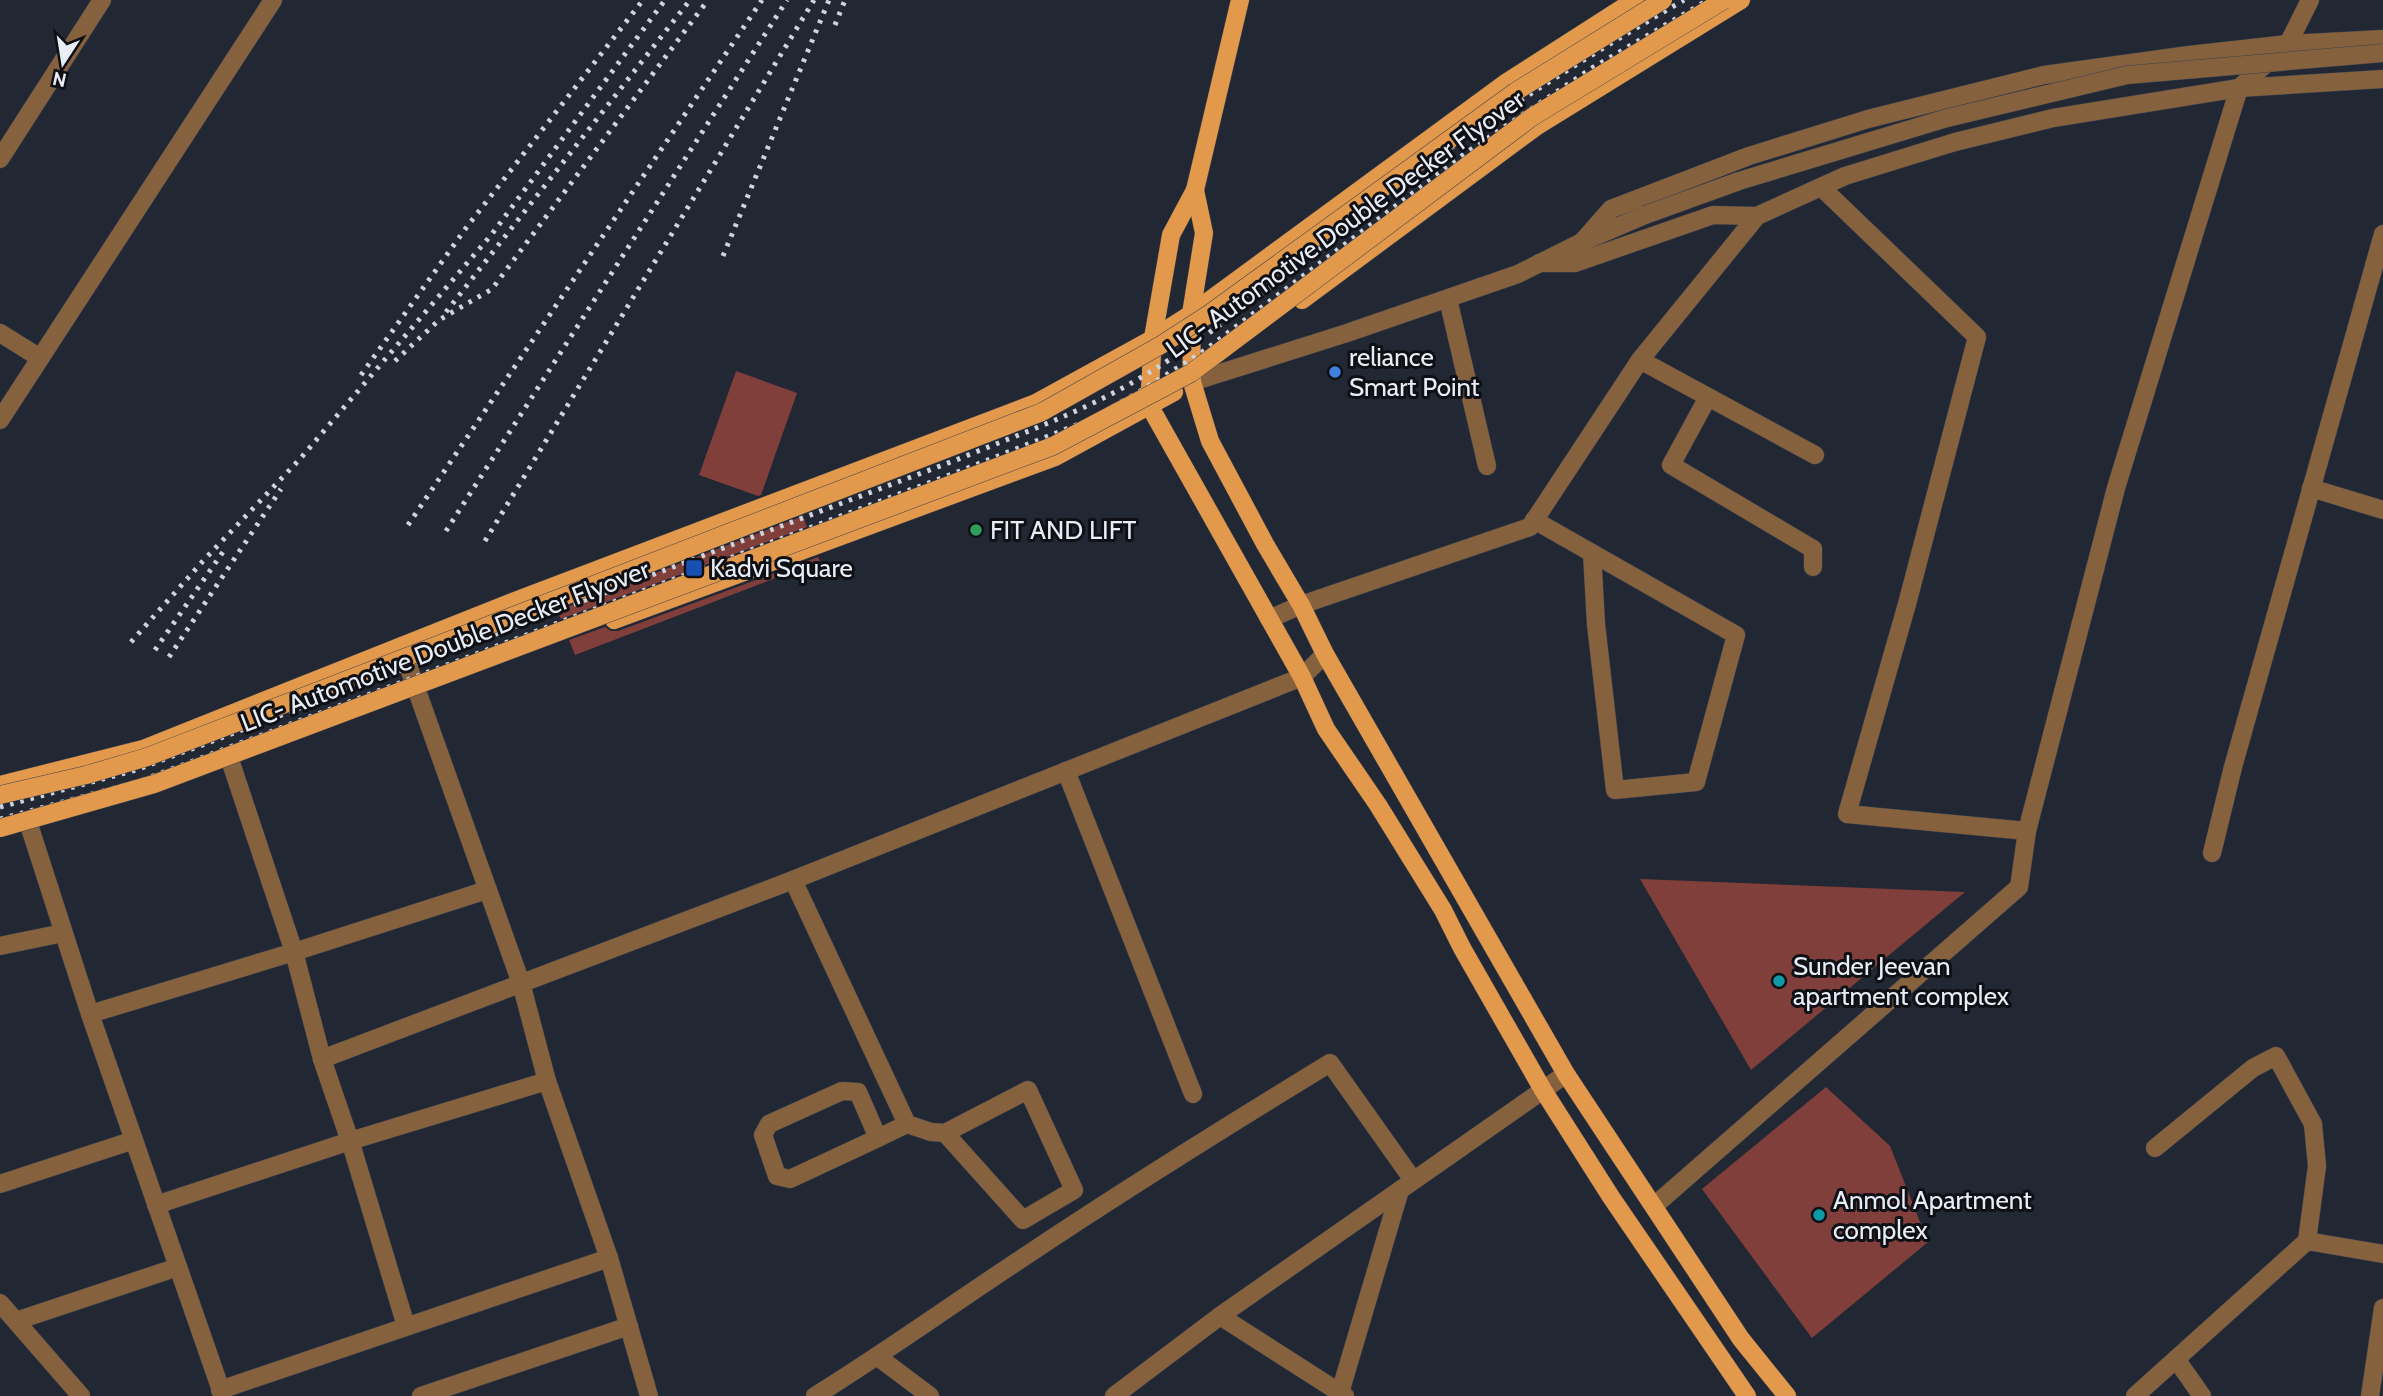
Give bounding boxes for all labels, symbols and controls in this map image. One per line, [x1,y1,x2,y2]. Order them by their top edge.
north arrow [28,28,98,98]
text: N [51,66,69,92]
street label: LIC- Automotive Double Decker Flyover [1160,83,1531,365]
place label: reliance Smart Point [1349,341,1480,403]
marker: reliance Smart Point [1327,364,1343,380]
place label: FIT AND LIFT [990,514,1136,546]
marker: FIT AND LIFT [968,522,984,538]
place label: Kadvi Square [710,552,853,584]
street label: LIC- Automotive Double Decker Flyover [236,553,655,739]
marker: Kadvi Square [684,558,704,578]
place label: Sunder Jeevan apartment complex [1793,950,2010,1012]
marker: Sunder Jeevan apartment complex [1771,973,1787,989]
place label: Anmol Apartment complex [1833,1184,2032,1246]
marker: Anmol Apartment complex [1811,1207,1827,1223]

